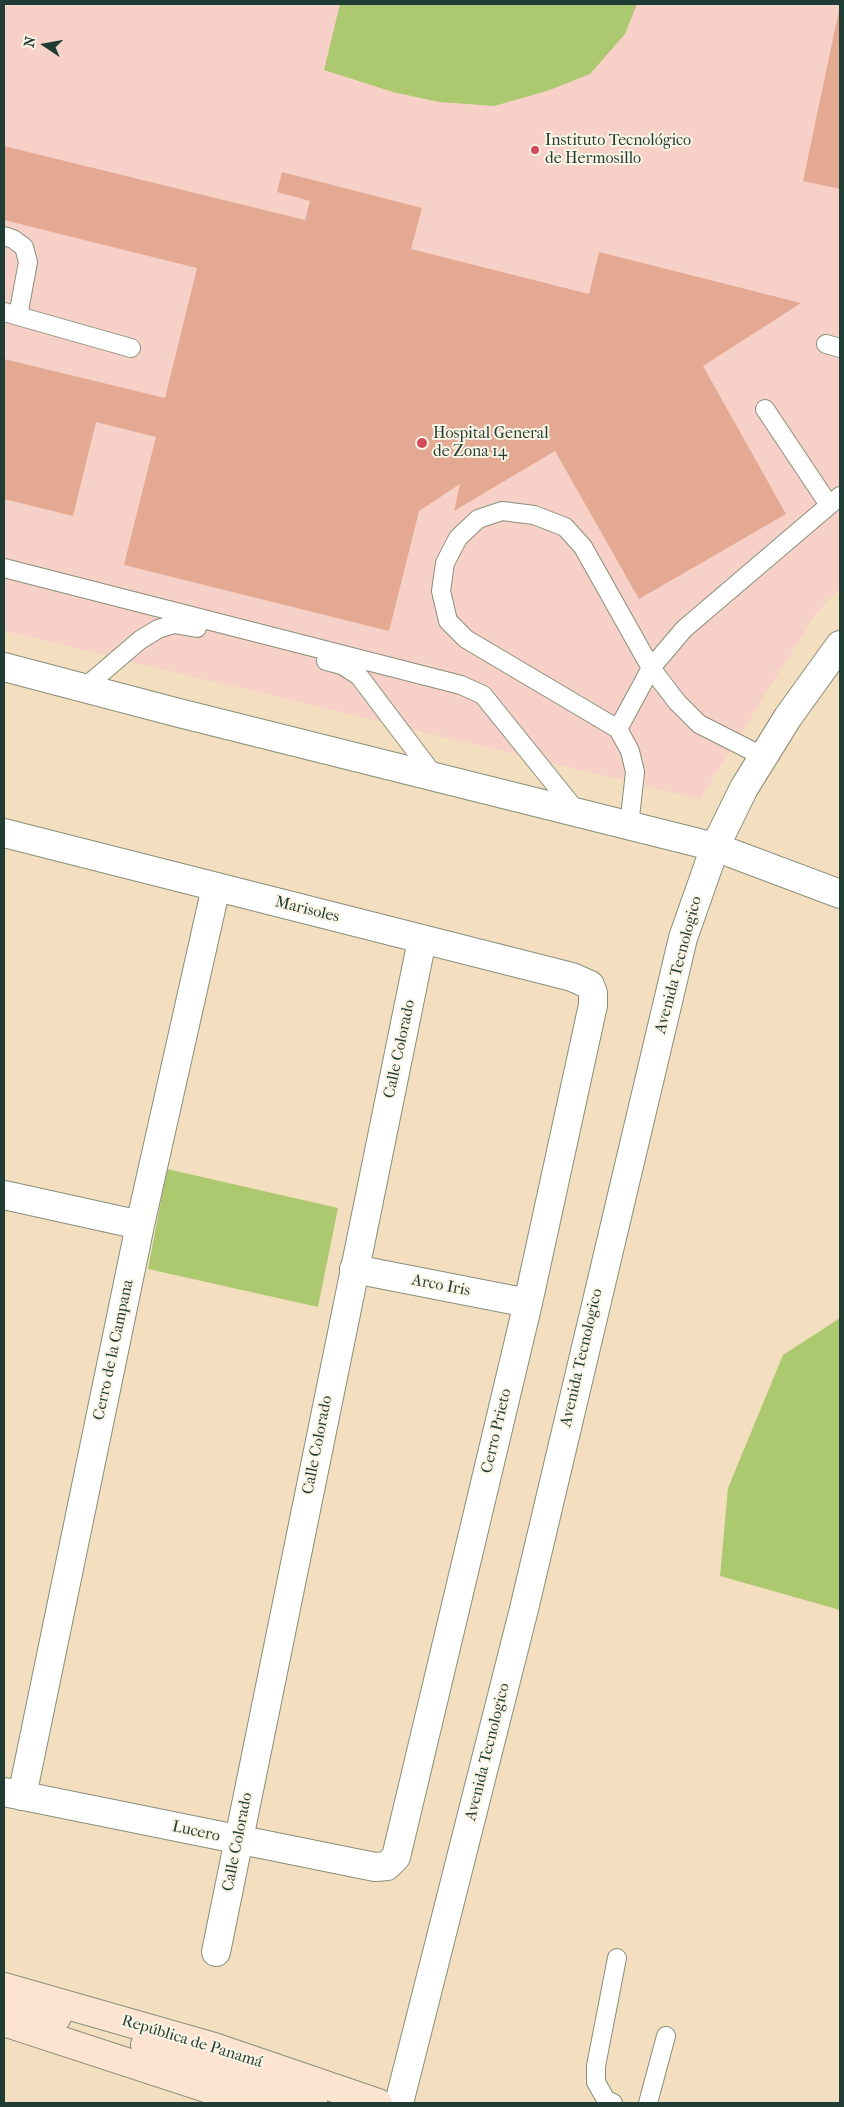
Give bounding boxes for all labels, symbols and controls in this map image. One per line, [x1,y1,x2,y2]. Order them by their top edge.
north arrow [20,20,70,70]
text: N [20,35,39,49]
place label: Instituto Tecnológico de Hermosillo [545,131,691,169]
marker: Instituto Tecnológico de Hermosillo [529,144,541,156]
place label: Hospital General de Zona 14 [433,424,549,462]
marker: Hospital General de Zona 14 [415,436,429,450]
street label: Marisoles [273,893,341,927]
street label: Avenida Tecnologico [651,894,707,1036]
street label: Calle Colorado [380,998,420,1100]
street label: Arco Iris [410,1271,472,1301]
street label: Cerro de la Campana [90,1278,138,1422]
street label: Avenida Tecnologico [557,1287,607,1429]
street label: Cerro Prieto [478,1387,516,1475]
street label: Calle Colorado [299,1394,337,1496]
street label: Avenida Tecnologico [462,1681,514,1823]
street label: Calle Colorado [219,1791,257,1893]
street label: Lucero [170,1818,222,1846]
street label: República de Panamá [119,2011,265,2073]

